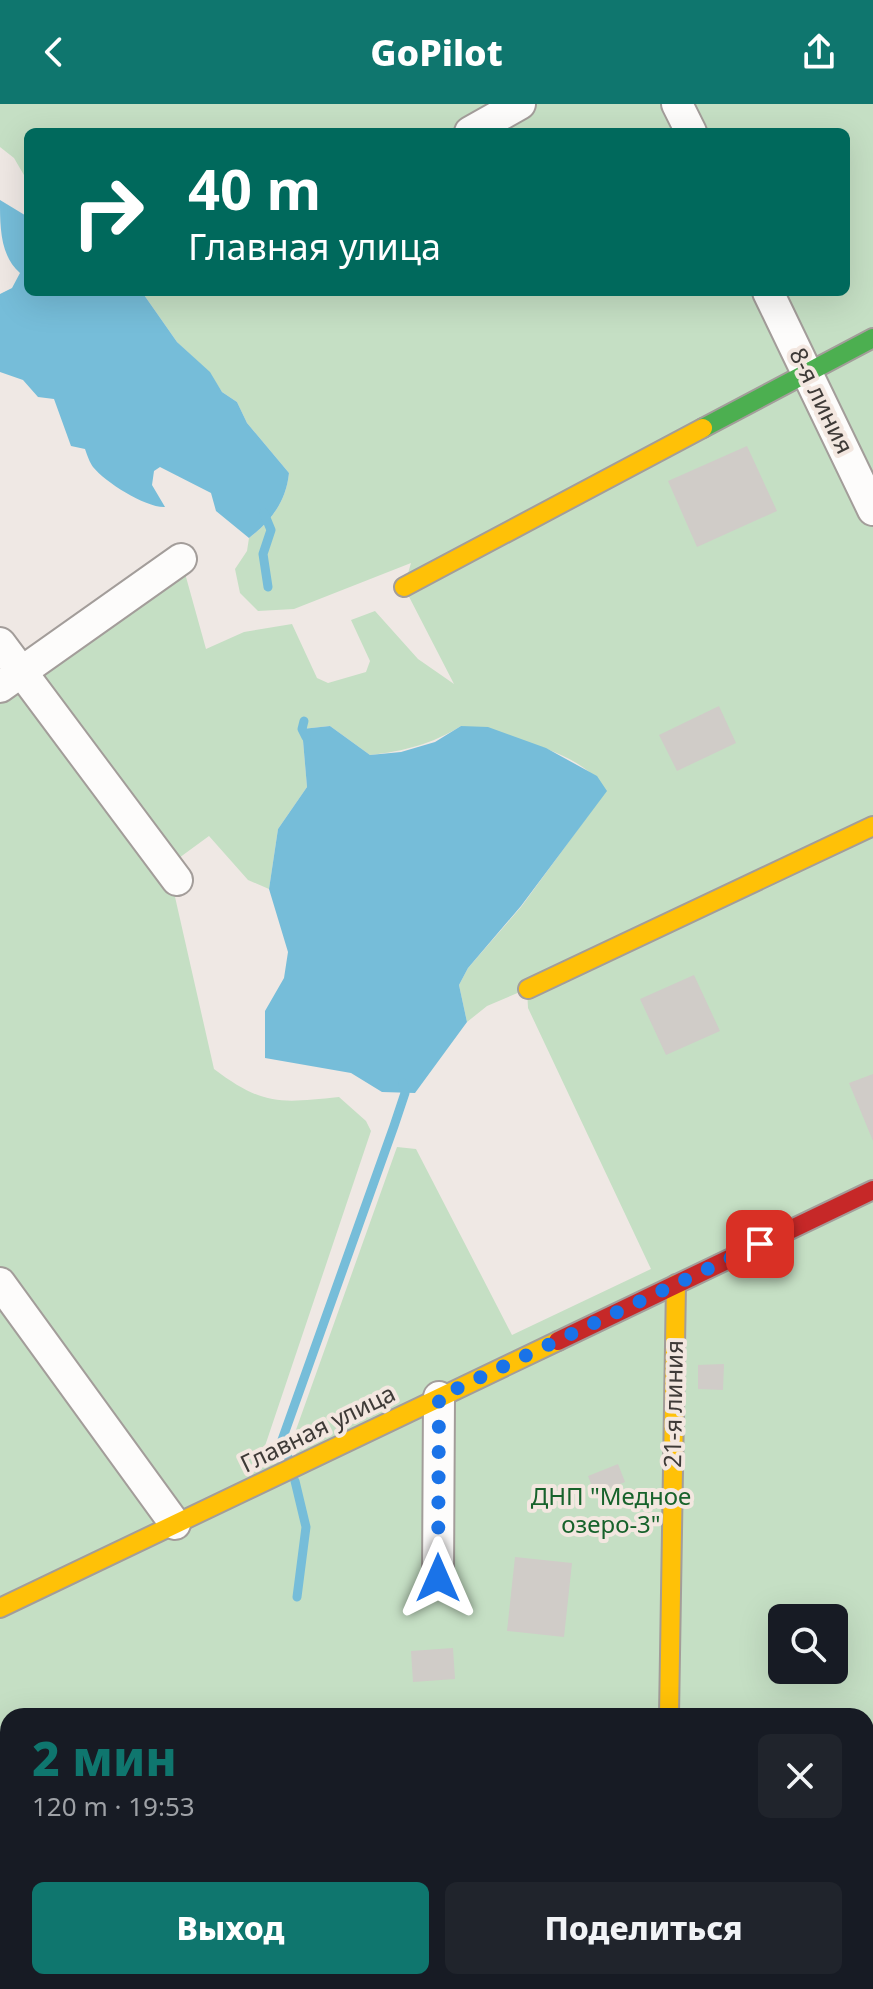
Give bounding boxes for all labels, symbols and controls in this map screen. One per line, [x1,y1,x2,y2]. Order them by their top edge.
text: GoPilot [370,28,503,77]
icon: back [32,30,76,74]
icon: share [797,30,841,74]
text: 40 m [188,150,321,226]
icon: right [56,160,160,264]
text: Главная улица [188,222,441,271]
street label: 8-я линия [783,342,862,459]
pin [726,1210,794,1278]
icon: arrive [738,1222,782,1266]
street label: 21-я линия [655,1340,690,1468]
street label: Главная улица [234,1376,400,1479]
park label: ДНП "Медное озеро-3" [531,1479,691,1540]
position arrow [396,1536,480,1620]
map controls [768,1604,848,1684]
button: search [768,1604,848,1684]
text: 2 мин [32,1725,177,1790]
button: close [758,1734,842,1818]
text: 120 m · 19:53 [32,1788,195,1824]
button: Выход [32,1882,429,1974]
button: Поделиться [445,1882,842,1974]

